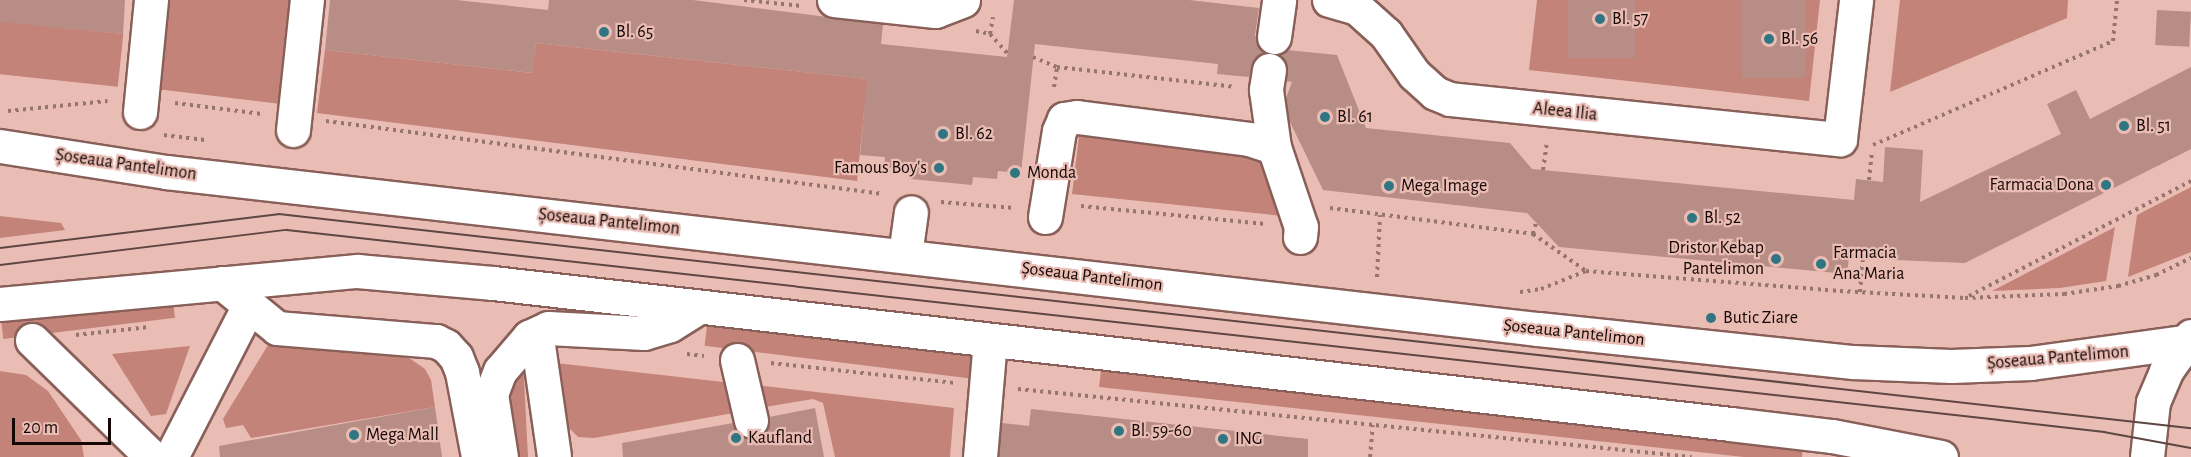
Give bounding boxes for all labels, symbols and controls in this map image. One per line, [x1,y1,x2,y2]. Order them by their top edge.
place label: Bl. 57 [1612,8,1648,30]
marker: Bl. 57 [1593,12,1607,26]
place label: Bl. 65 [616,21,653,43]
marker: Bl. 65 [597,25,611,39]
place label: Bl. 56 [1781,28,1818,50]
marker: Bl. 56 [1762,32,1776,46]
street label: Aleea Ilia [1532,98,1598,126]
place label: Bl. 61 [1337,106,1373,128]
marker: Bl. 61 [1318,110,1332,124]
place label: Bl. 51 [2136,115,2171,137]
marker: Bl. 51 [2117,119,2131,133]
place label: Bl. 62 [955,123,993,145]
marker: Bl. 62 [936,127,950,141]
street label: Șoseaua Pantelimon [54,144,198,186]
place label: Famous Boy's [834,157,927,179]
marker: Famous Boy's [932,161,946,175]
place label: Monda [1027,162,1076,184]
marker: Monda [1008,166,1022,180]
place label: Farmacia Dona [1990,174,2094,196]
place label: Mega Image [1401,175,1487,197]
marker: Farmacia Dona [2099,178,2113,192]
marker: Mega Image [1382,179,1396,193]
street label: Șoseaua Pantelimon [537,204,681,240]
place label: Bl. 52 [1704,207,1741,229]
marker: Bl. 52 [1685,211,1699,225]
place label: Dristor Kebap Pantelimon [1668,238,1764,280]
place label: Farmacia Ana Maria [1833,243,1904,286]
marker: Dristor Kebap Pantelimon [1769,252,1783,266]
marker: Farmacia Ana Maria [1814,257,1828,271]
street label: Șoseaua Pantelimon [1020,258,1164,296]
place label: Butic Ziare [1723,307,1798,329]
marker: Butic Ziare [1704,311,1718,325]
street label: Șoseaua Pantelimon [1502,315,1646,351]
street label: Șoseaua Pantelimon [1986,341,2130,375]
scale bar [15,406,114,444]
text: 20 m [23,419,58,437]
place label: Bl. 59-60 [1131,420,1192,442]
place label: Mega Mall [366,424,439,446]
marker: Bl. 59-60 [1112,424,1126,438]
place label: Kaufland [748,427,812,449]
marker: Mega Mall [347,428,361,442]
place label: ING [1235,428,1263,450]
marker: Kaufland [729,431,743,445]
marker: ING [1216,432,1230,446]

